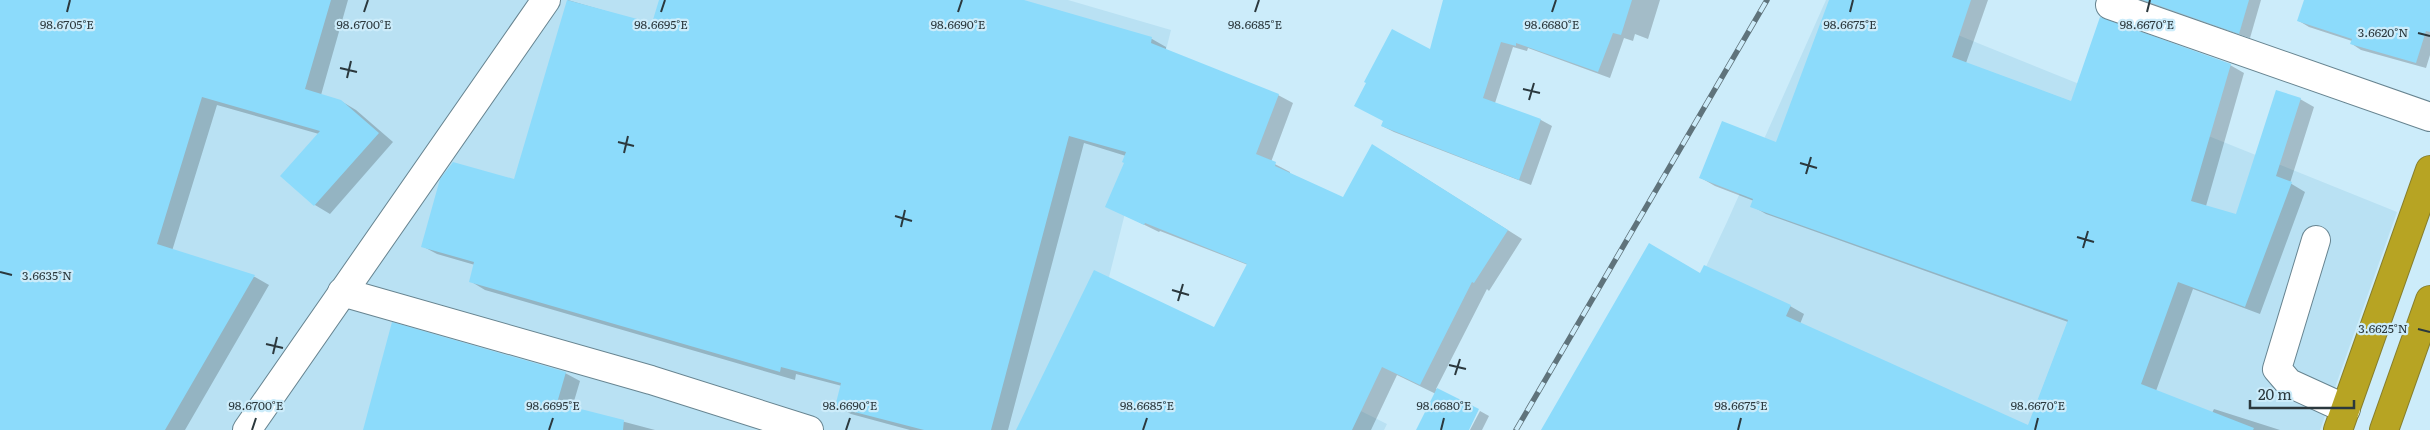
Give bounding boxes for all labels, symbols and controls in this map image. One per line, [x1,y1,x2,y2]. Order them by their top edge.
text: 98.6705°E [40,15,94,33]
text: 98.6700°E [337,15,392,33]
text: 98.6695°E [634,15,688,33]
text: 98.6690°E [931,15,986,33]
text: 98.6685°E [1228,15,1282,33]
text: 98.6680°E [1525,15,1580,33]
text: 98.6675°E [1823,15,1877,33]
text: 98.6670°E [2120,15,2175,33]
text: 3.6620°N [2358,23,2408,41]
text: 3.6635°N [22,266,72,284]
text: 3.6625°N [2358,319,2408,337]
scale bar [2250,378,2354,410]
text: 20 m [2258,382,2292,405]
text: 98.6700°E [229,396,284,414]
text: 98.6695°E [526,396,580,414]
text: 98.6690°E [823,396,878,414]
text: 98.6685°E [1120,396,1174,414]
text: 98.6680°E [1417,396,1472,414]
text: 98.6675°E [1714,396,1768,414]
text: 98.6670°E [2011,396,2066,414]

